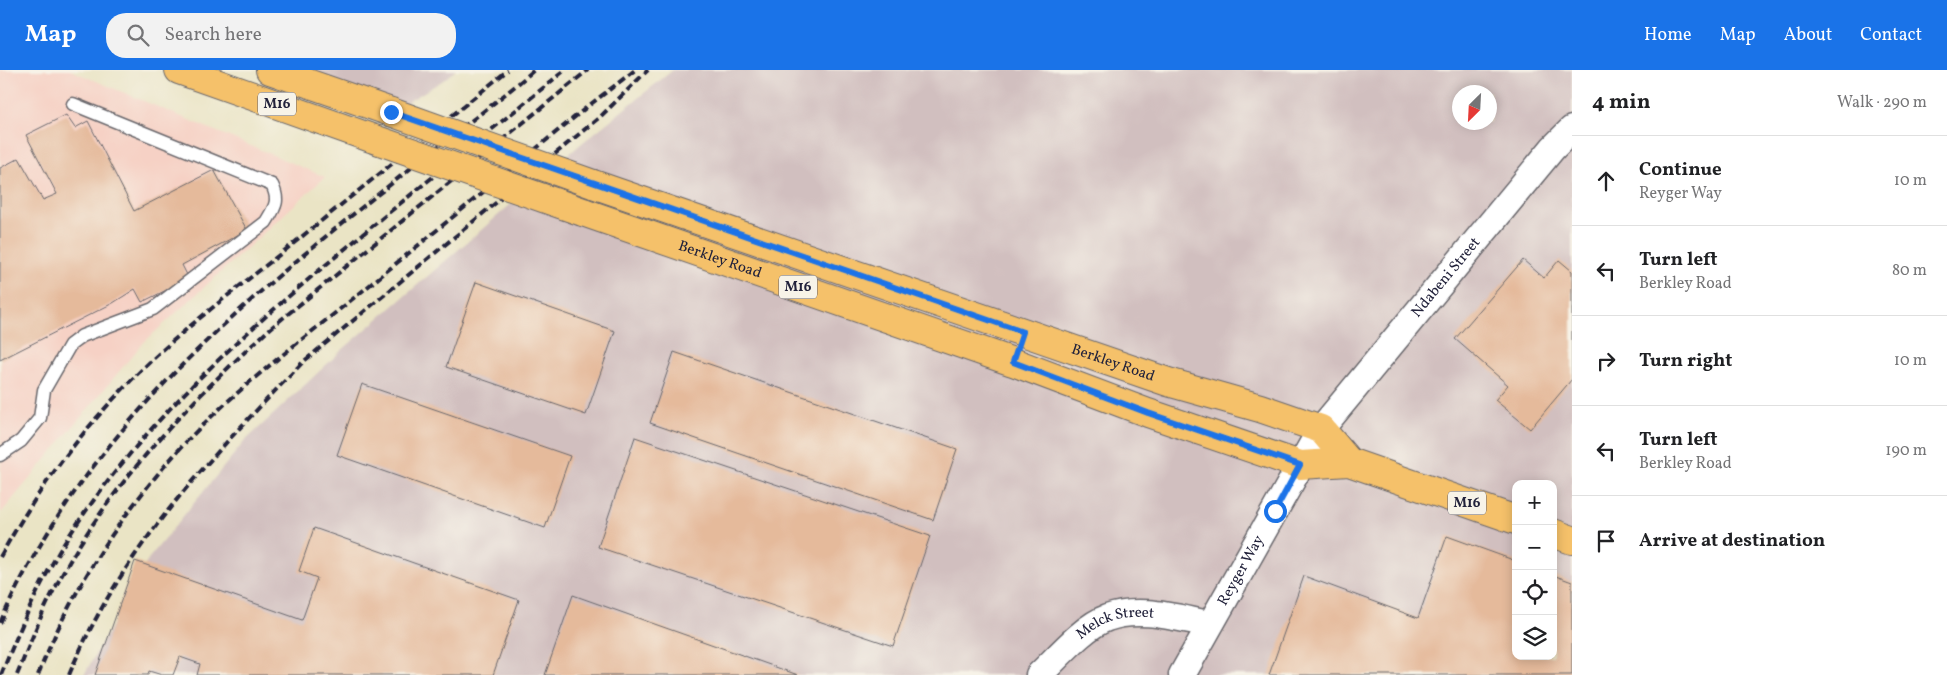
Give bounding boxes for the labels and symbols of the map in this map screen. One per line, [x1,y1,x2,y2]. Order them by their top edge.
north arrow [1452,85,1497,130]
road number: M16 [258,92,296,116]
route end [380,101,403,124]
street label: Ndabeni Street [1407,233,1485,322]
street label: Berkley Road [675,236,764,284]
road number: M16 [779,276,817,298]
street label: Berkley Road [1068,339,1158,387]
road number: M16 [1448,492,1486,514]
route start [1264,500,1287,523]
street label: Reyger Way [1213,531,1269,610]
street label: Melck Street [1072,602,1155,645]

